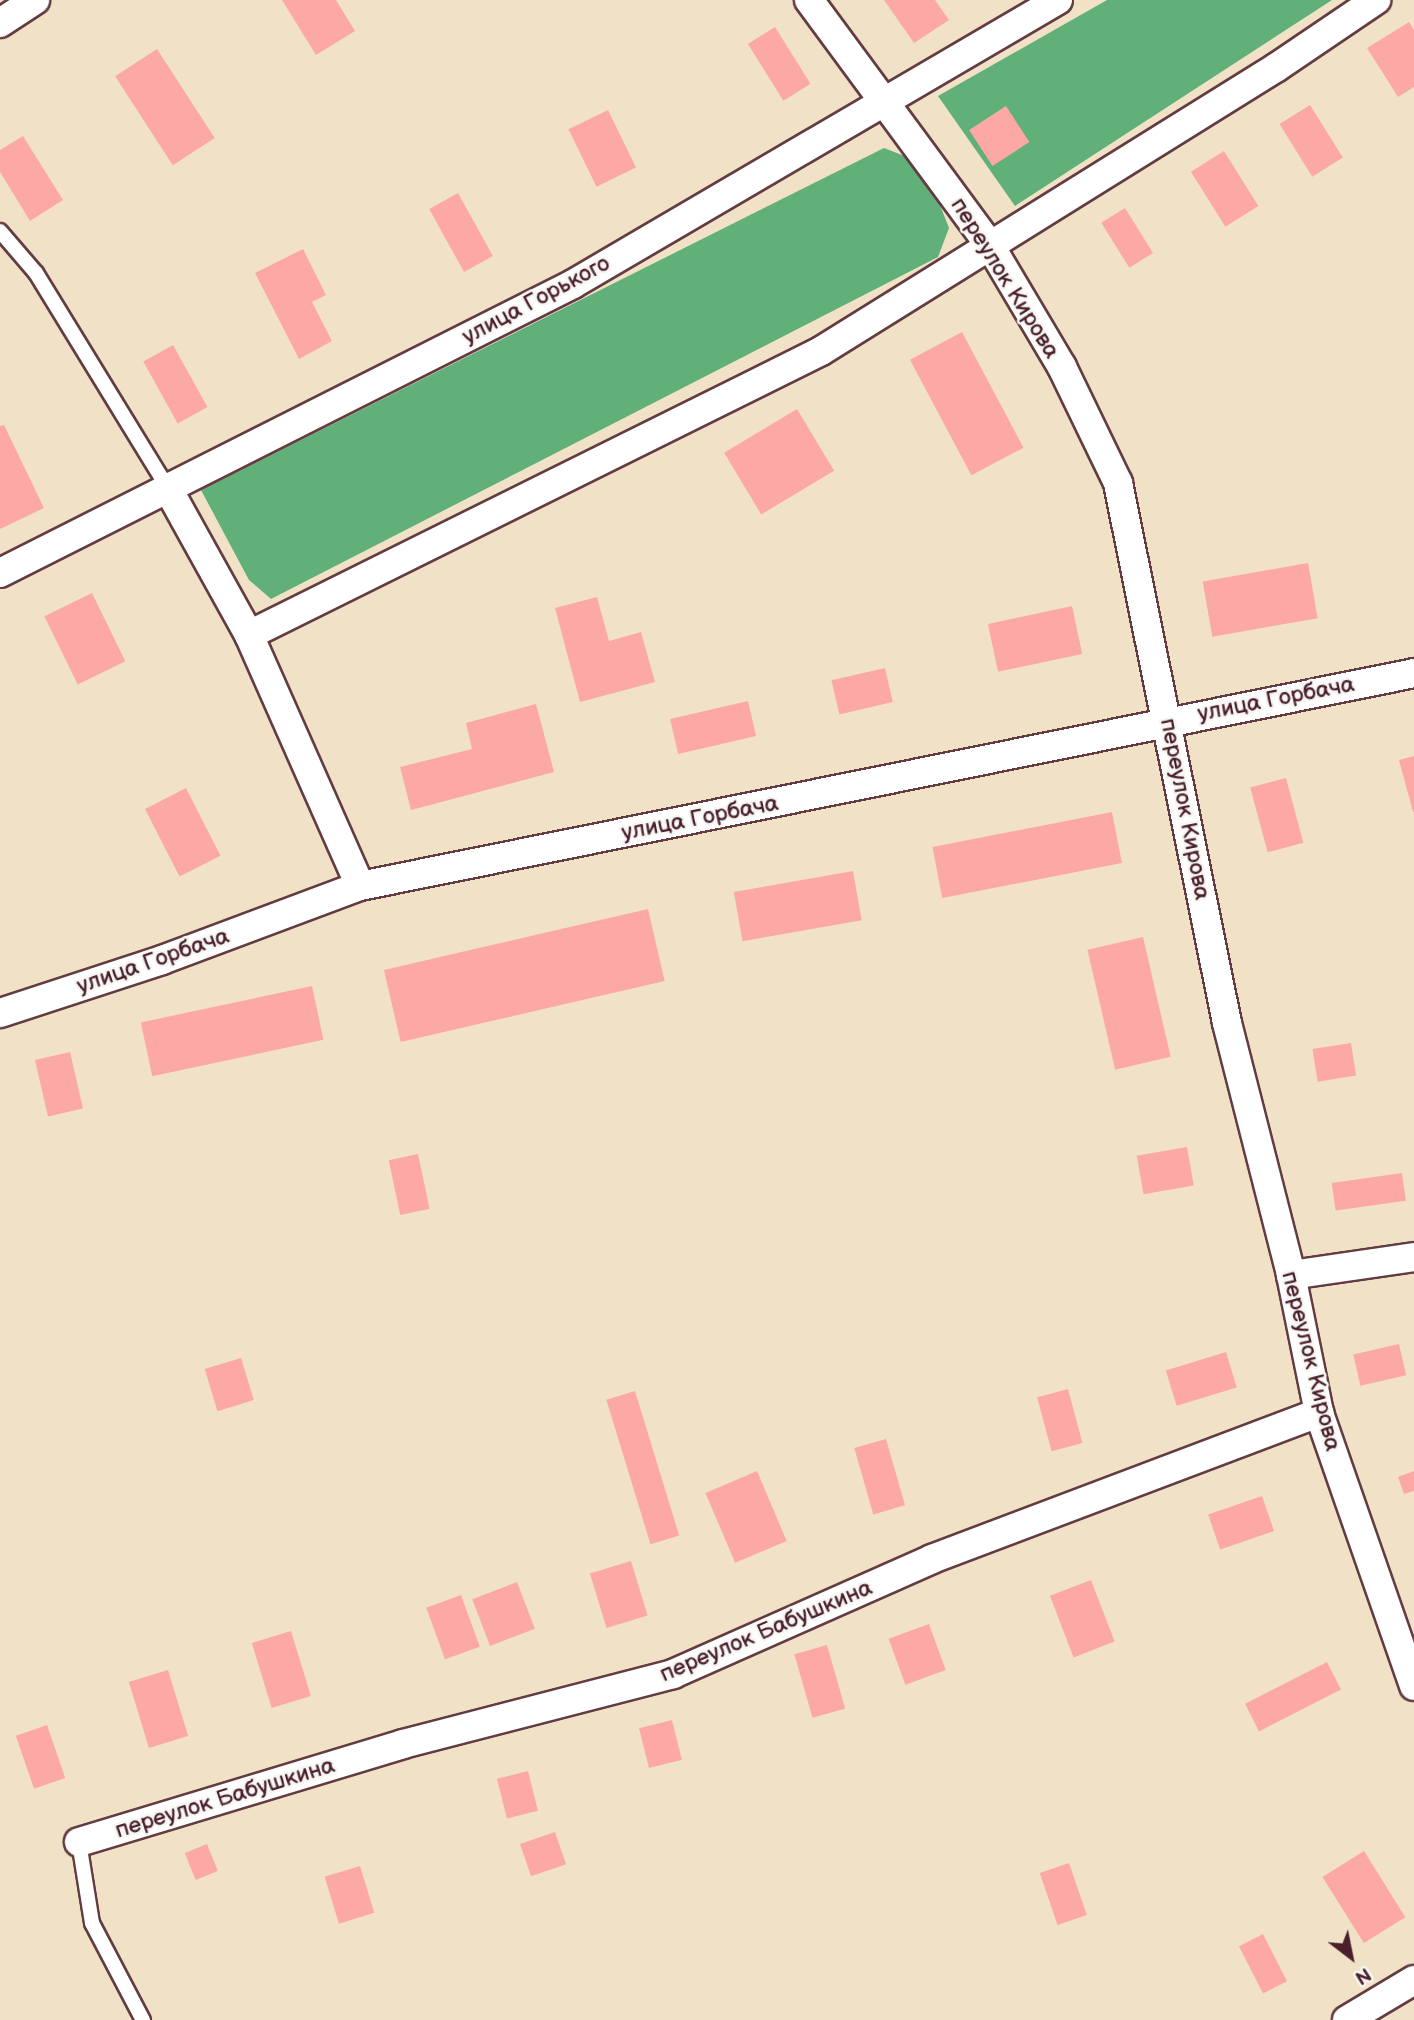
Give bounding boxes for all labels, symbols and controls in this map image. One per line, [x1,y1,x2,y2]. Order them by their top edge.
street label: переулок Кирова [944,193,1066,363]
street label: улица Горького [457,250,615,350]
street label: улица Горбача [1195,670,1357,728]
street label: переулок Кирова [1154,716,1216,902]
street label: улица Горбача [619,789,781,847]
street label: улица Горбача [73,922,233,1000]
street label: переулок Кирова [1275,1268,1347,1454]
street label: переулок Бабушкина [656,1574,876,1688]
street label: переулок Бабушкина [112,1751,338,1845]
north arrow [1316,1922,1386,1992]
text: N [1350,1962,1375,1989]

